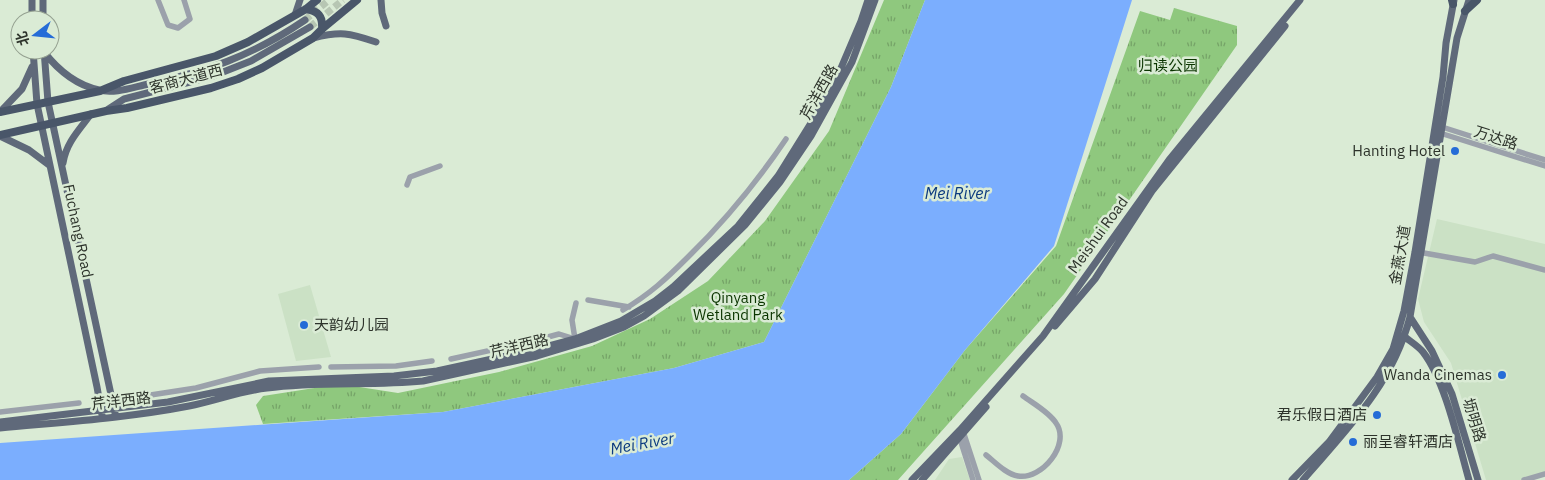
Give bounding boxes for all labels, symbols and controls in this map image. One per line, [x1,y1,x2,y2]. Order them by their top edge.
north arrow [10,10,60,60]
text: 北 [12,29,33,48]
park label: 归读公园 [1138,56,1198,75]
street label: 客商大道西 [147,60,225,97]
street label: 芹洋西路 [796,61,841,123]
street label: 万达路 [1472,122,1520,154]
place label: Hanting Hotel [1352,141,1445,160]
marker: Hanting Hotel [1449,145,1461,157]
street label: Fuchang Road [59,182,98,279]
water label: Mei River [925,183,990,203]
street label: Meishui Road [1063,193,1132,277]
street label: 金燕大道 [1385,224,1414,286]
park label: Qinyang Wetland Park [693,288,783,324]
place label: 天韵幼儿园 [314,315,389,334]
marker: 天韵幼儿园 [298,319,310,331]
street label: 芹洋西路 [488,330,550,362]
place label: Wanda Cinemas [1384,365,1492,384]
marker: Wanda Cinemas [1496,369,1508,381]
street label: 芹洋西路 [90,387,152,414]
street label: 坜明路 [1459,396,1490,444]
place label: 君乐假日酒店 [1277,405,1367,424]
marker: 君乐假日酒店 [1371,409,1383,421]
water label: Mei River [608,427,677,458]
place label: 丽呈睿轩酒店 [1363,432,1453,451]
marker: 丽呈睿轩酒店 [1347,436,1359,448]

